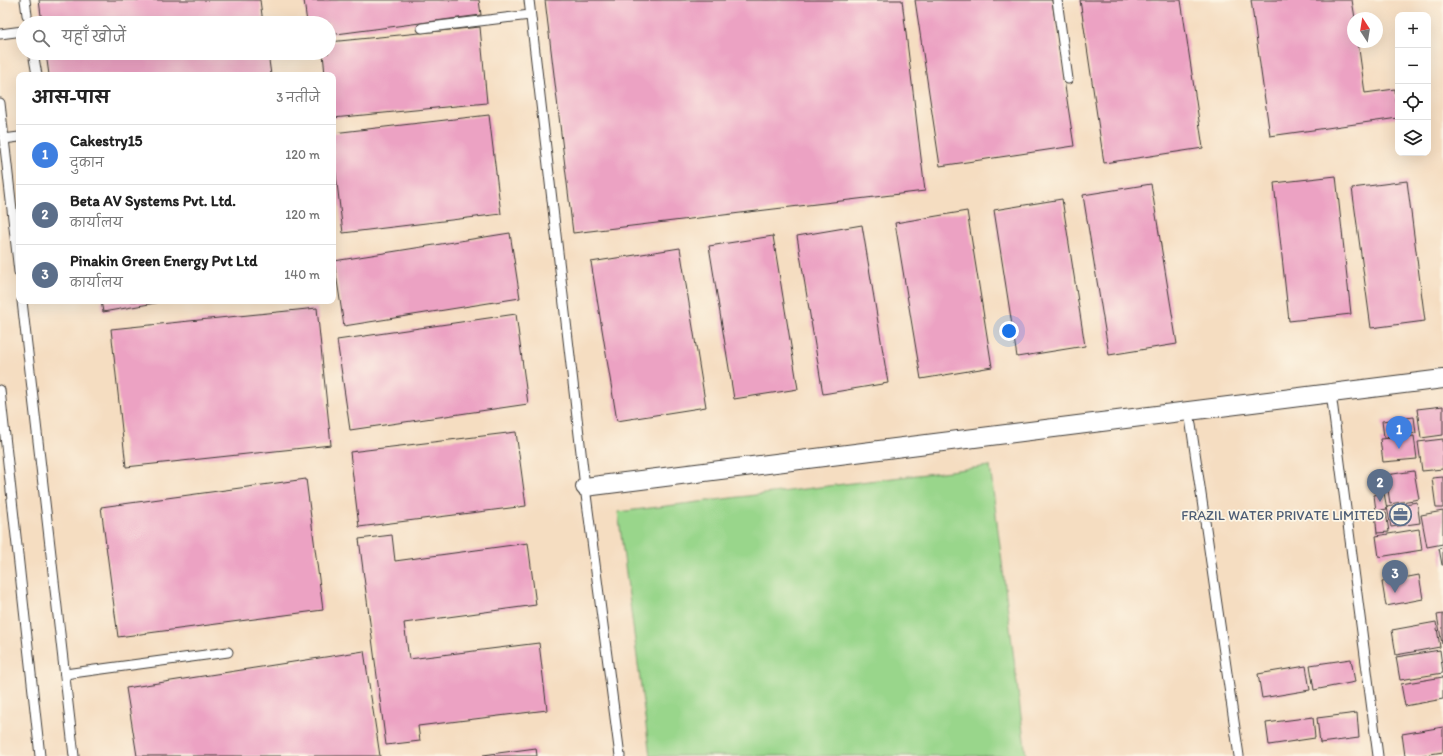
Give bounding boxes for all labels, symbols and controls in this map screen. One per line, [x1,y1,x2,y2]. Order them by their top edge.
north arrow [1347,12,1383,48]
map controls [1395,12,1431,156]
button: + [1395,12,1431,48]
search box [16,16,336,60]
icon: search [30,27,52,49]
text: यहाँ खोजें [62,28,126,46]
button: − [1395,48,1431,84]
button: locate [1395,84,1431,120]
text: आस-पास [32,87,110,107]
text: 3 नतीजे [276,90,320,105]
button: layers [1395,120,1431,156]
text: Cakestry15 [70,132,142,150]
text: 1 [42,147,48,162]
text: 120 m [285,147,320,162]
text: दुकान [70,155,104,170]
text: Beta AV Systems Pvt. Ltd. [70,192,236,210]
text: 2 [42,207,48,222]
text: 120 m [285,207,320,222]
text: कार्यालय [70,215,123,230]
text: Pinakin Green Energy Pvt Ltd [70,252,258,270]
text: 3 [41,267,49,282]
text: 140 m [284,267,320,282]
text: कार्यालय [70,275,123,290]
your location [999,321,1019,341]
pin: 1 [1386,416,1412,449]
pin: 2 [1367,469,1393,502]
office icon: FRAZIL WATER PRIVATE LIMITED [1387,502,1413,528]
place label: FRAZIL WATER PRIVATE LIMITED [1181,507,1384,524]
pin: 3 [1382,560,1408,593]

